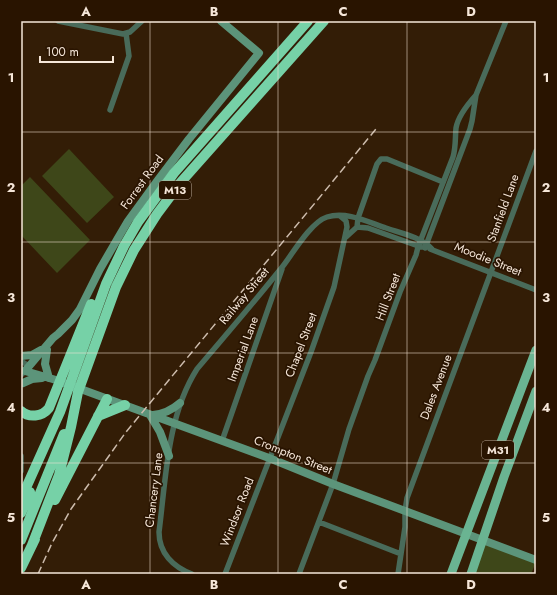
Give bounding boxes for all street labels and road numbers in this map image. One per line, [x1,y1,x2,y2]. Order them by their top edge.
street label: Forrest Road [116,151,168,213]
street label: Stanfield Lane [482,172,524,244]
road number: M13 [159,181,191,199]
street label: Moodie Street [452,237,524,281]
street label: Railway Street [215,263,273,329]
street label: Hill Street [371,271,405,323]
street label: Chapel Street [280,310,322,380]
street label: Imperial Lane [223,314,263,384]
street label: Dales Avenue [415,352,457,422]
street label: Crompton Street [251,431,335,479]
road number: M31 [482,441,514,459]
street label: Chancery Lane [140,451,168,529]
street label: Windsor Road [215,475,259,549]

